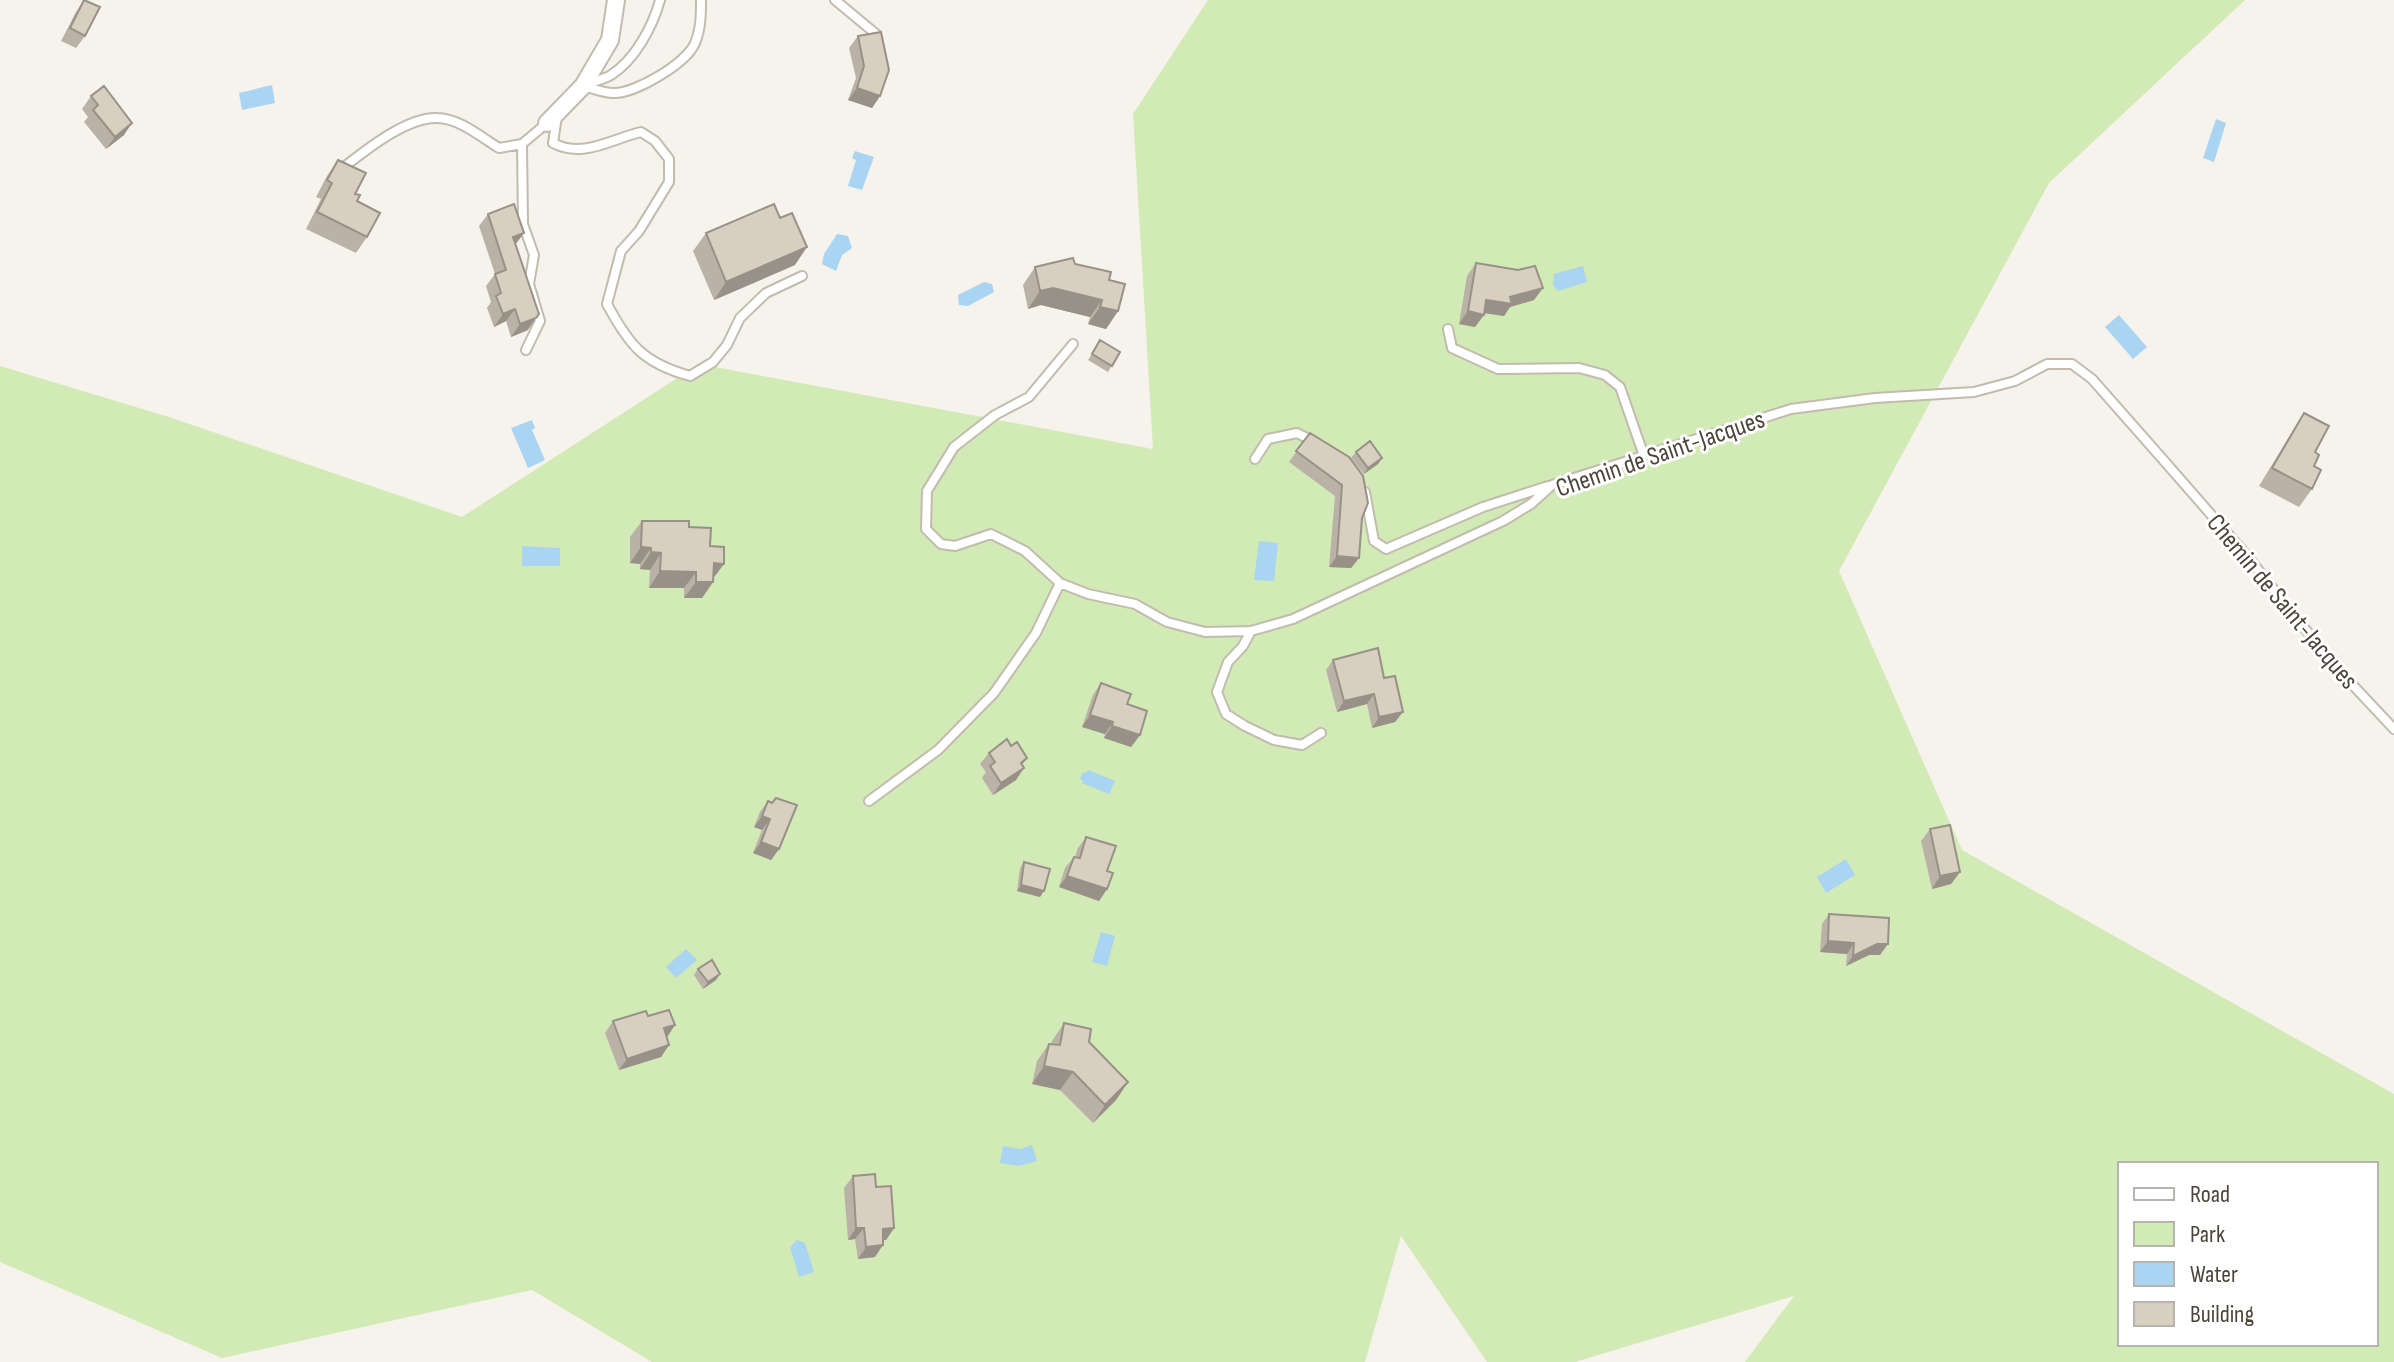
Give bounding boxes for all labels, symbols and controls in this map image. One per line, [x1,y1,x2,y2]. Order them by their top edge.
street label: Chemin de Saint-Jacques [1552,404,1769,505]
street label: Chemin de Saint-Jacques [2200,508,2364,696]
legend [2118,1162,2378,1346]
text: Road [2190,1180,2230,1209]
text: Park [2190,1220,2225,1249]
text: Water [2190,1260,2238,1289]
text: Building [2190,1300,2254,1329]

